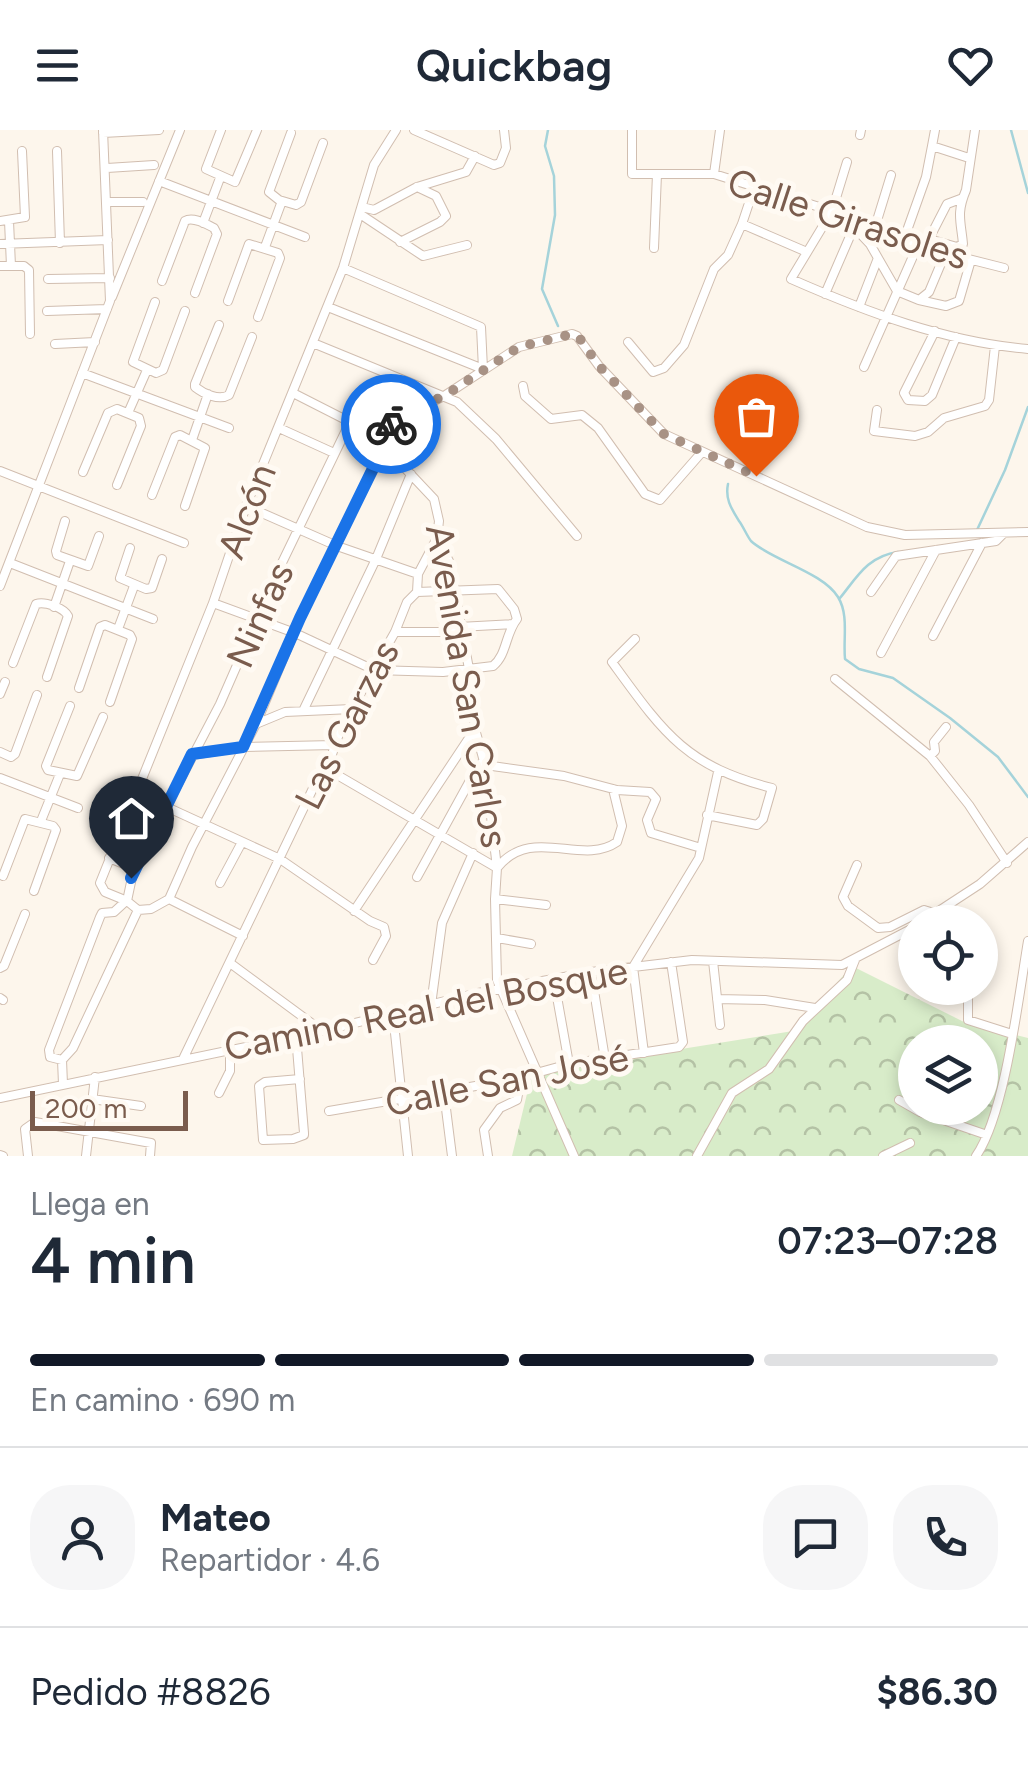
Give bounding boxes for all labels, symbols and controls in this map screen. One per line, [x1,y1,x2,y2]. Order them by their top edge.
icon: menu [30,38,85,93]
text: Quickbag [416,38,612,92]
icon: heart [943,38,998,93]
street label: Calle Girasoles [722,158,974,280]
courier [341,374,441,474]
pin [714,374,799,477]
icon: bag [729,389,784,444]
icon: bike [364,397,419,452]
street label: Alcón [208,457,286,565]
street label: Avenida San Carlos [416,521,518,851]
street label: Ninfas [217,555,303,675]
street label: Las Garzas [285,633,409,817]
pin [89,776,174,879]
icon: home [104,791,159,846]
map controls [898,905,998,1125]
button: locate [898,905,998,1005]
street label: Camino Real del Bosque [220,947,632,1071]
button: layers [898,1025,998,1125]
street label: Calle San José [381,1034,633,1126]
scale bar [30,1086,188,1130]
text: 200 m [45,1091,127,1125]
text: Llega en [30,1185,150,1223]
text: 07:23–07:28 [777,1218,998,1264]
text: 4 min [30,1221,196,1299]
text: En camino · 690 m [30,1381,295,1419]
button: person [30,1485,135,1590]
button: chat [763,1485,868,1590]
button: phone [893,1485,998,1590]
text: Mateo [160,1495,271,1541]
text: Repartidor · 4.6 [160,1541,380,1579]
text: Pedido #8826 [30,1669,270,1715]
text: $86.30 [876,1669,998,1715]

